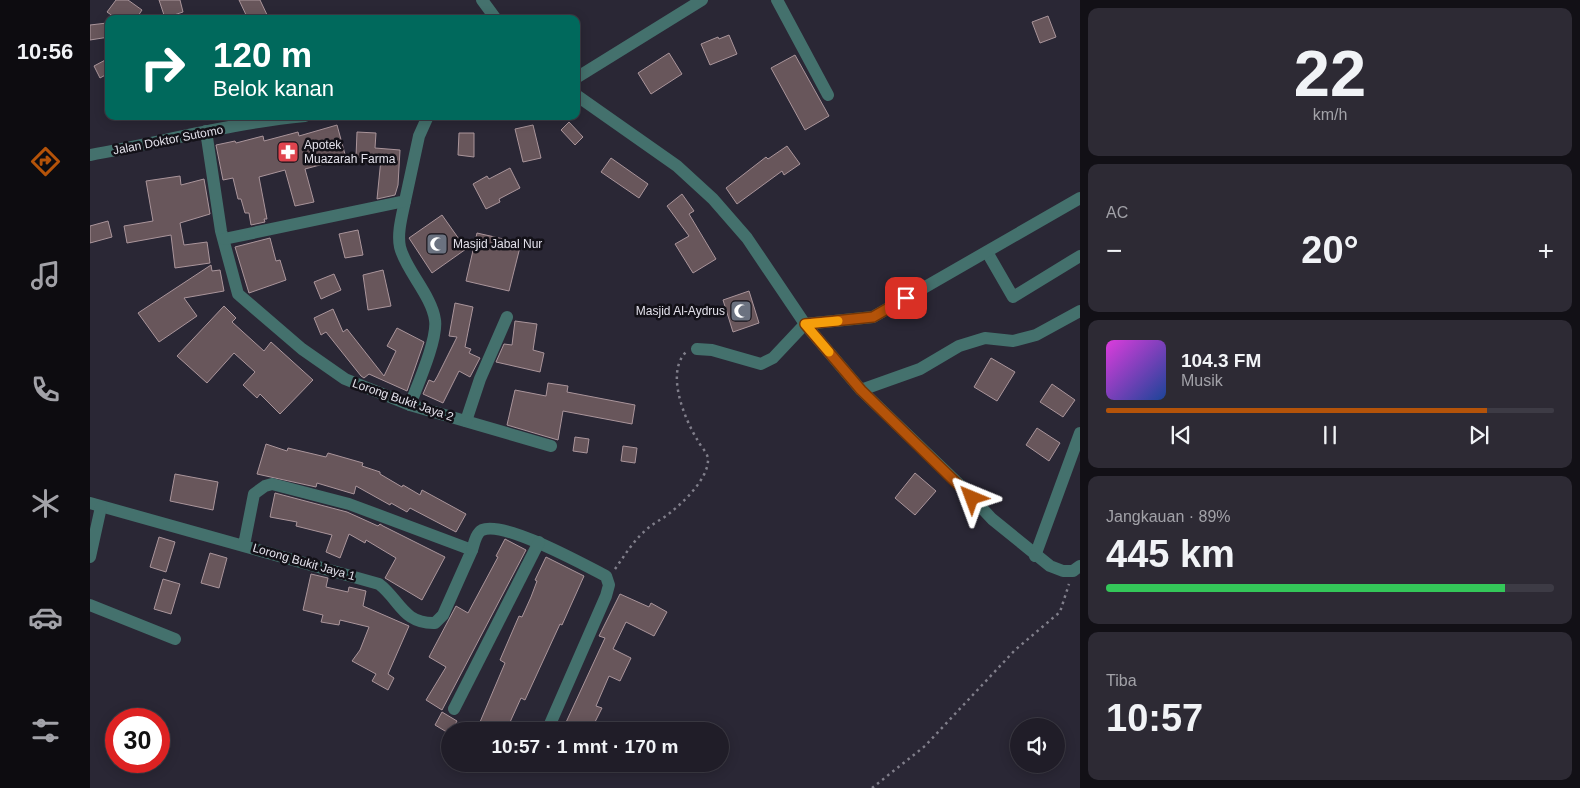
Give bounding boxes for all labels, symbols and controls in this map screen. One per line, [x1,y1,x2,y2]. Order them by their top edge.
icon: right [130,35,195,100]
text: 120 m [213,35,312,74]
text: 22 [1294,37,1366,110]
text: 10:56 [17,39,73,64]
text: Belok kanan [213,76,334,101]
text: km/h [1313,106,1347,123]
street label: Jalan Doktor Sutomo [112,122,225,158]
place label: Apotek Muazarah Farma [304,138,396,166]
pharmacy icon: Apotek Muazarah Farma [276,140,300,164]
icon: directions [28,144,63,179]
text: AC [1106,204,1128,221]
text: 20° [1301,229,1359,271]
mosque icon: Masjid Jabal Nur [425,232,449,256]
text: − [1106,235,1122,266]
text: + [1538,235,1554,266]
place label: Masjid Jabal Nur [453,237,542,251]
icon: music [28,258,63,293]
pin [885,277,927,319]
icon: arrive [892,284,920,312]
mosque icon: Masjid Al-Aydrus [729,299,753,323]
place label: Masjid Al-Aydrus [636,304,725,318]
text: 104.3 FM [1181,350,1261,371]
icon: phone [28,372,63,407]
text: Musik [1181,372,1223,389]
street label: Lorong Bukit Jaya 2 [351,376,456,424]
icon: previous [1167,421,1195,449]
icon: pause [1316,421,1344,449]
icon: next [1465,421,1493,449]
position arrow [945,471,997,523]
icon: climate [28,486,63,521]
text: Jangkauan · 89% [1106,508,1231,525]
text: 445 km [1106,533,1235,575]
street label: Lorong Bukit Jaya 1 [251,541,357,583]
icon: car [28,600,63,635]
text: Tiba [1106,672,1137,689]
text: 10:57 [1106,697,1203,739]
speed limit sign: 30 [105,708,170,773]
icon: filters [28,713,63,748]
map controls [1010,718,1065,773]
button: sound [1010,718,1065,773]
text: 10:57 · 1 mnt · 170 m [492,736,678,757]

